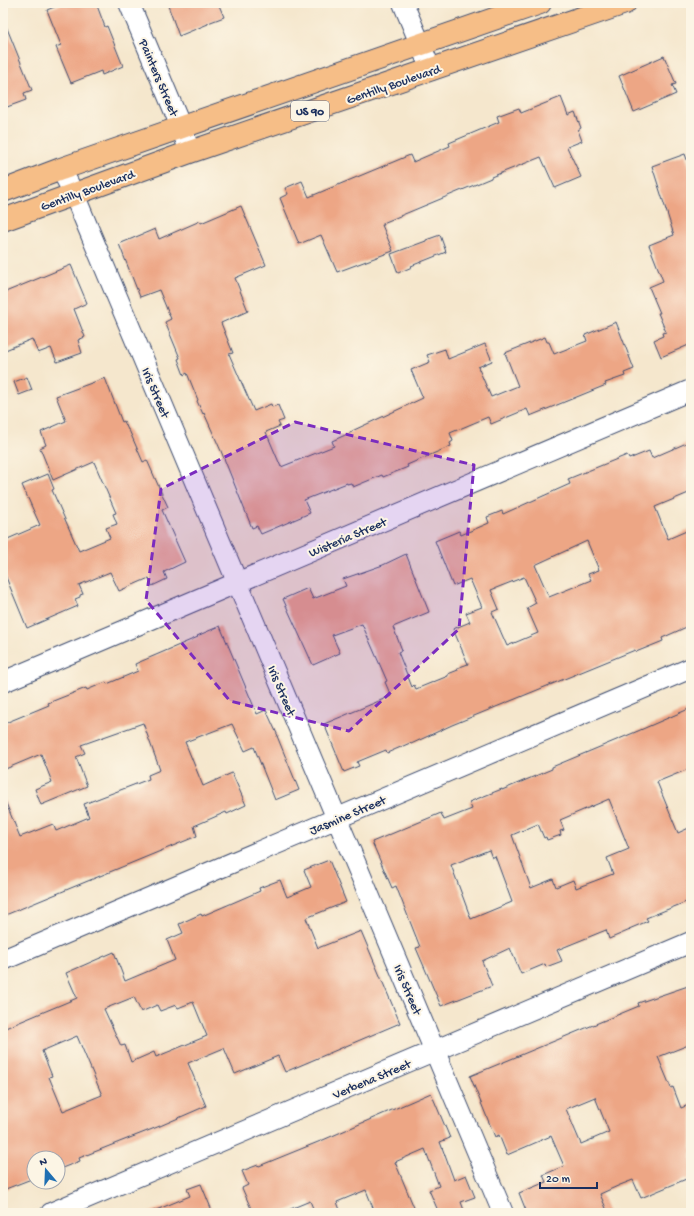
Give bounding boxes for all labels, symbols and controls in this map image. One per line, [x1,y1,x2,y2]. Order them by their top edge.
street label: Painters Street [134,36,181,120]
street label: Gentilly Boulevard [345,62,444,109]
road number: US 90 [291,101,329,121]
street label: Gentilly Boulevard [39,167,138,215]
street label: Iris Street [137,366,173,422]
street label: Wisteria Street [307,515,391,561]
street label: Iris Street [263,664,299,720]
street label: Jasmine Street [307,793,390,839]
street label: Iris Street [389,963,425,1019]
street label: Verbena Street [330,1056,415,1104]
north arrow [26,1150,66,1190]
text: N [38,1156,49,1169]
scale bar [540,1164,597,1190]
text: 20 m [546,1173,571,1187]

